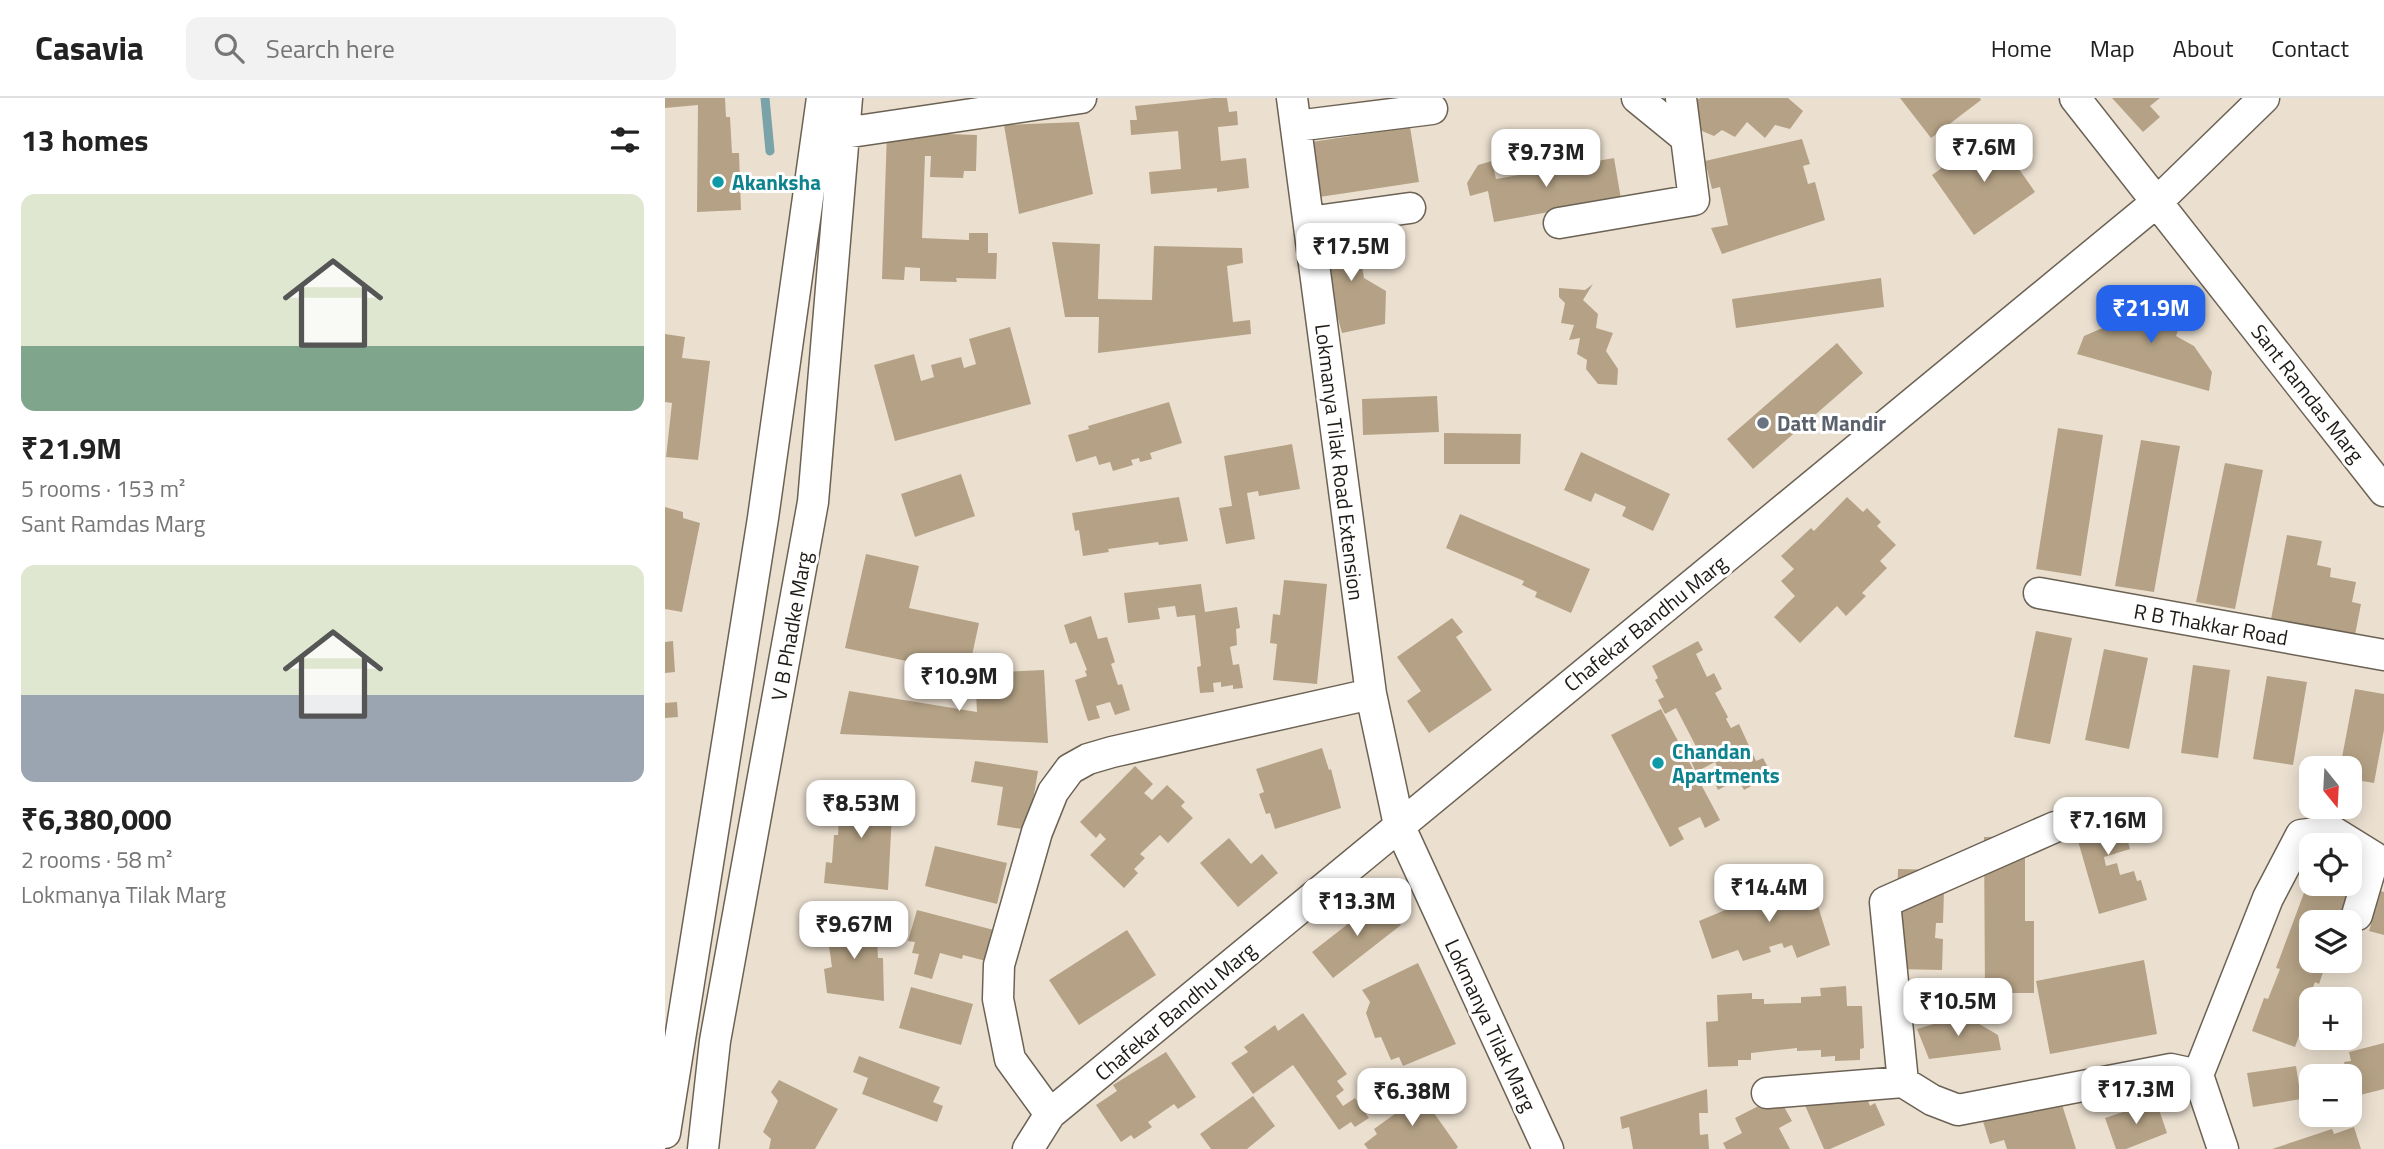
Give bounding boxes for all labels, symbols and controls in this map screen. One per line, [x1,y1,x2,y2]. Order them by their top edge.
search box [186,17,676,80]
text: Casavia [35,23,144,73]
icon: search [210,29,248,67]
text: Search here [266,29,395,68]
text: Home [1991,30,2052,66]
text: Map [2090,30,2135,66]
text: About [2173,30,2233,66]
text: Contact [2271,30,2349,66]
text: 13 homes [21,117,148,163]
icon: filters [606,121,644,159]
pin: ₹7.6M [1935,125,2033,184]
text: ₹7.6M [1952,129,2016,164]
pin: ₹9.73M [1489,130,1603,189]
text: ₹9.73M [1507,134,1585,169]
place label: Akanksha [732,166,821,198]
marker: Akanksha [710,174,726,190]
pin: ₹17.5M [1294,223,1408,283]
text: ₹17.5M [1312,228,1390,263]
icon: home [270,240,396,366]
pin: ₹21.9M [2094,286,2208,345]
text: ₹21.9M [2112,290,2190,325]
street label: Sant Ramdas Marg [2244,317,2373,469]
street label: Lokmanya Tilak Road Extension [1307,322,1373,602]
place label: Datt Mandir [1777,407,1886,439]
marker: Datt Mandir [1755,415,1771,431]
text: ₹21.9M [21,425,122,471]
text: 5 rooms · 153 m² [21,471,185,506]
text: Sant Ramdas Marg [21,506,205,541]
street label: Chafekar Bandhu Marg [1556,547,1734,699]
street label: V B Phadke Marg [762,549,820,703]
street label: R B Thakkar Road [2131,595,2291,653]
icon: home [270,611,396,737]
pin: ₹10.9M [902,654,1016,713]
text: ₹10.9M [920,658,998,693]
place label: Chandan Apartments [1672,735,1780,791]
marker: Chandan Apartments [1650,755,1666,771]
north arrow [2299,756,2363,819]
map controls [2299,756,2362,1127]
pin: ₹8.53M [804,780,918,840]
text: ₹8.53M [822,785,900,820]
text: ₹6,380,000 [21,796,172,842]
pin: ₹7.16M [2051,798,2165,857]
text: ₹7.16M [2069,802,2147,837]
button: locate [2299,833,2362,896]
text: 2 rooms · 58 m² [21,842,172,877]
pin: ₹14.4M [1712,864,1826,924]
text: ₹14.4M [1730,869,1808,904]
text: Lokmanya Tilak Marg [21,877,226,912]
pin: ₹13.3M [1300,878,1414,938]
text: ₹13.3M [1318,883,1396,918]
pin: ₹9.67M [797,902,911,961]
text: ₹9.67M [815,906,893,941]
button: layers [2299,910,2362,973]
street label: Lokmanya Tilak Marg [1437,933,1545,1117]
street label: Chafekar Bandhu Marg [1087,934,1263,1088]
pin: ₹10.5M [1901,978,2015,1038]
text: ₹10.5M [1919,983,1997,1018]
button: + [2299,987,2362,1050]
button: − [2299,1064,2362,1127]
pin: ₹17.3M [2079,1066,2193,1126]
pin: ₹6.38M [1355,1068,1469,1128]
text: ₹17.3M [2097,1071,2175,1106]
text: ₹6.38M [1373,1073,1451,1108]

